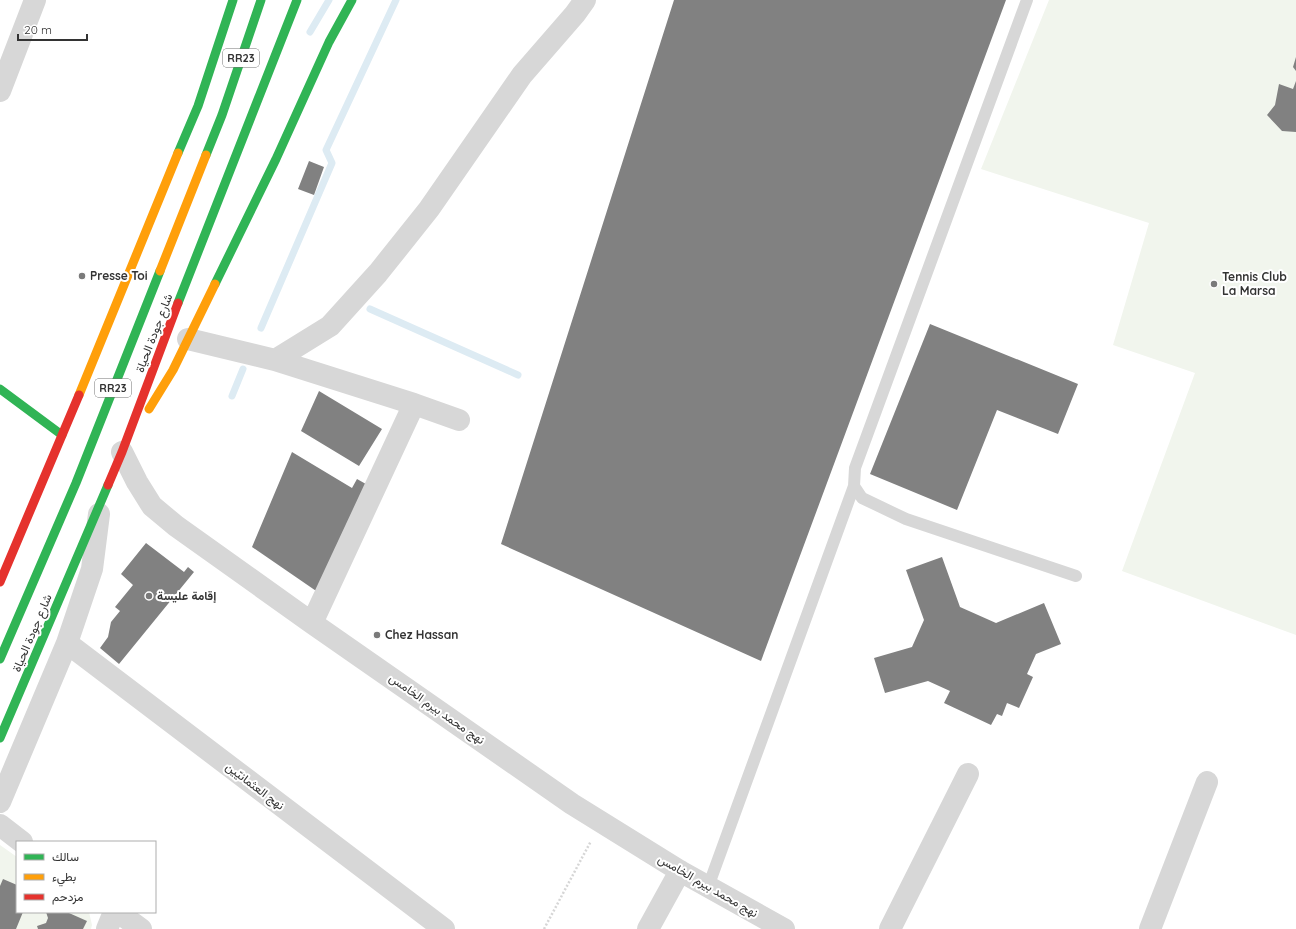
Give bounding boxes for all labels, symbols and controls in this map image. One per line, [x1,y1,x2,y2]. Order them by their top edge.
scale bar [18,16,87,42]
text: 20 m [24,22,52,37]
road number: RR23 [223,49,259,67]
place label: Presse Toi [90,268,148,283]
place label: Tennis Club La Marsa [1222,269,1287,298]
marker: Presse Toi [77,271,87,281]
marker: Tennis Club La Marsa [1209,279,1219,289]
street label: شارع جودة الحياة [132,291,177,375]
road number: RR23 [95,379,131,397]
place label: إقامة عليسة [157,588,216,604]
marker: إقامة عليسة [144,591,154,601]
street label: شارع جودة الحياة [8,592,56,675]
place label: Chez Hassan [385,627,458,642]
marker: Chez Hassan [372,630,382,640]
street label: نهج محمد بيرم الخامس [385,670,488,749]
street label: نهج العثمانيّين [222,759,288,814]
legend [16,841,156,913]
text: سالك [52,849,79,864]
street label: نهج محمد بيرم الخامس [654,851,761,922]
text: بطيء [52,869,76,887]
text: مزدحم [52,889,83,905]

